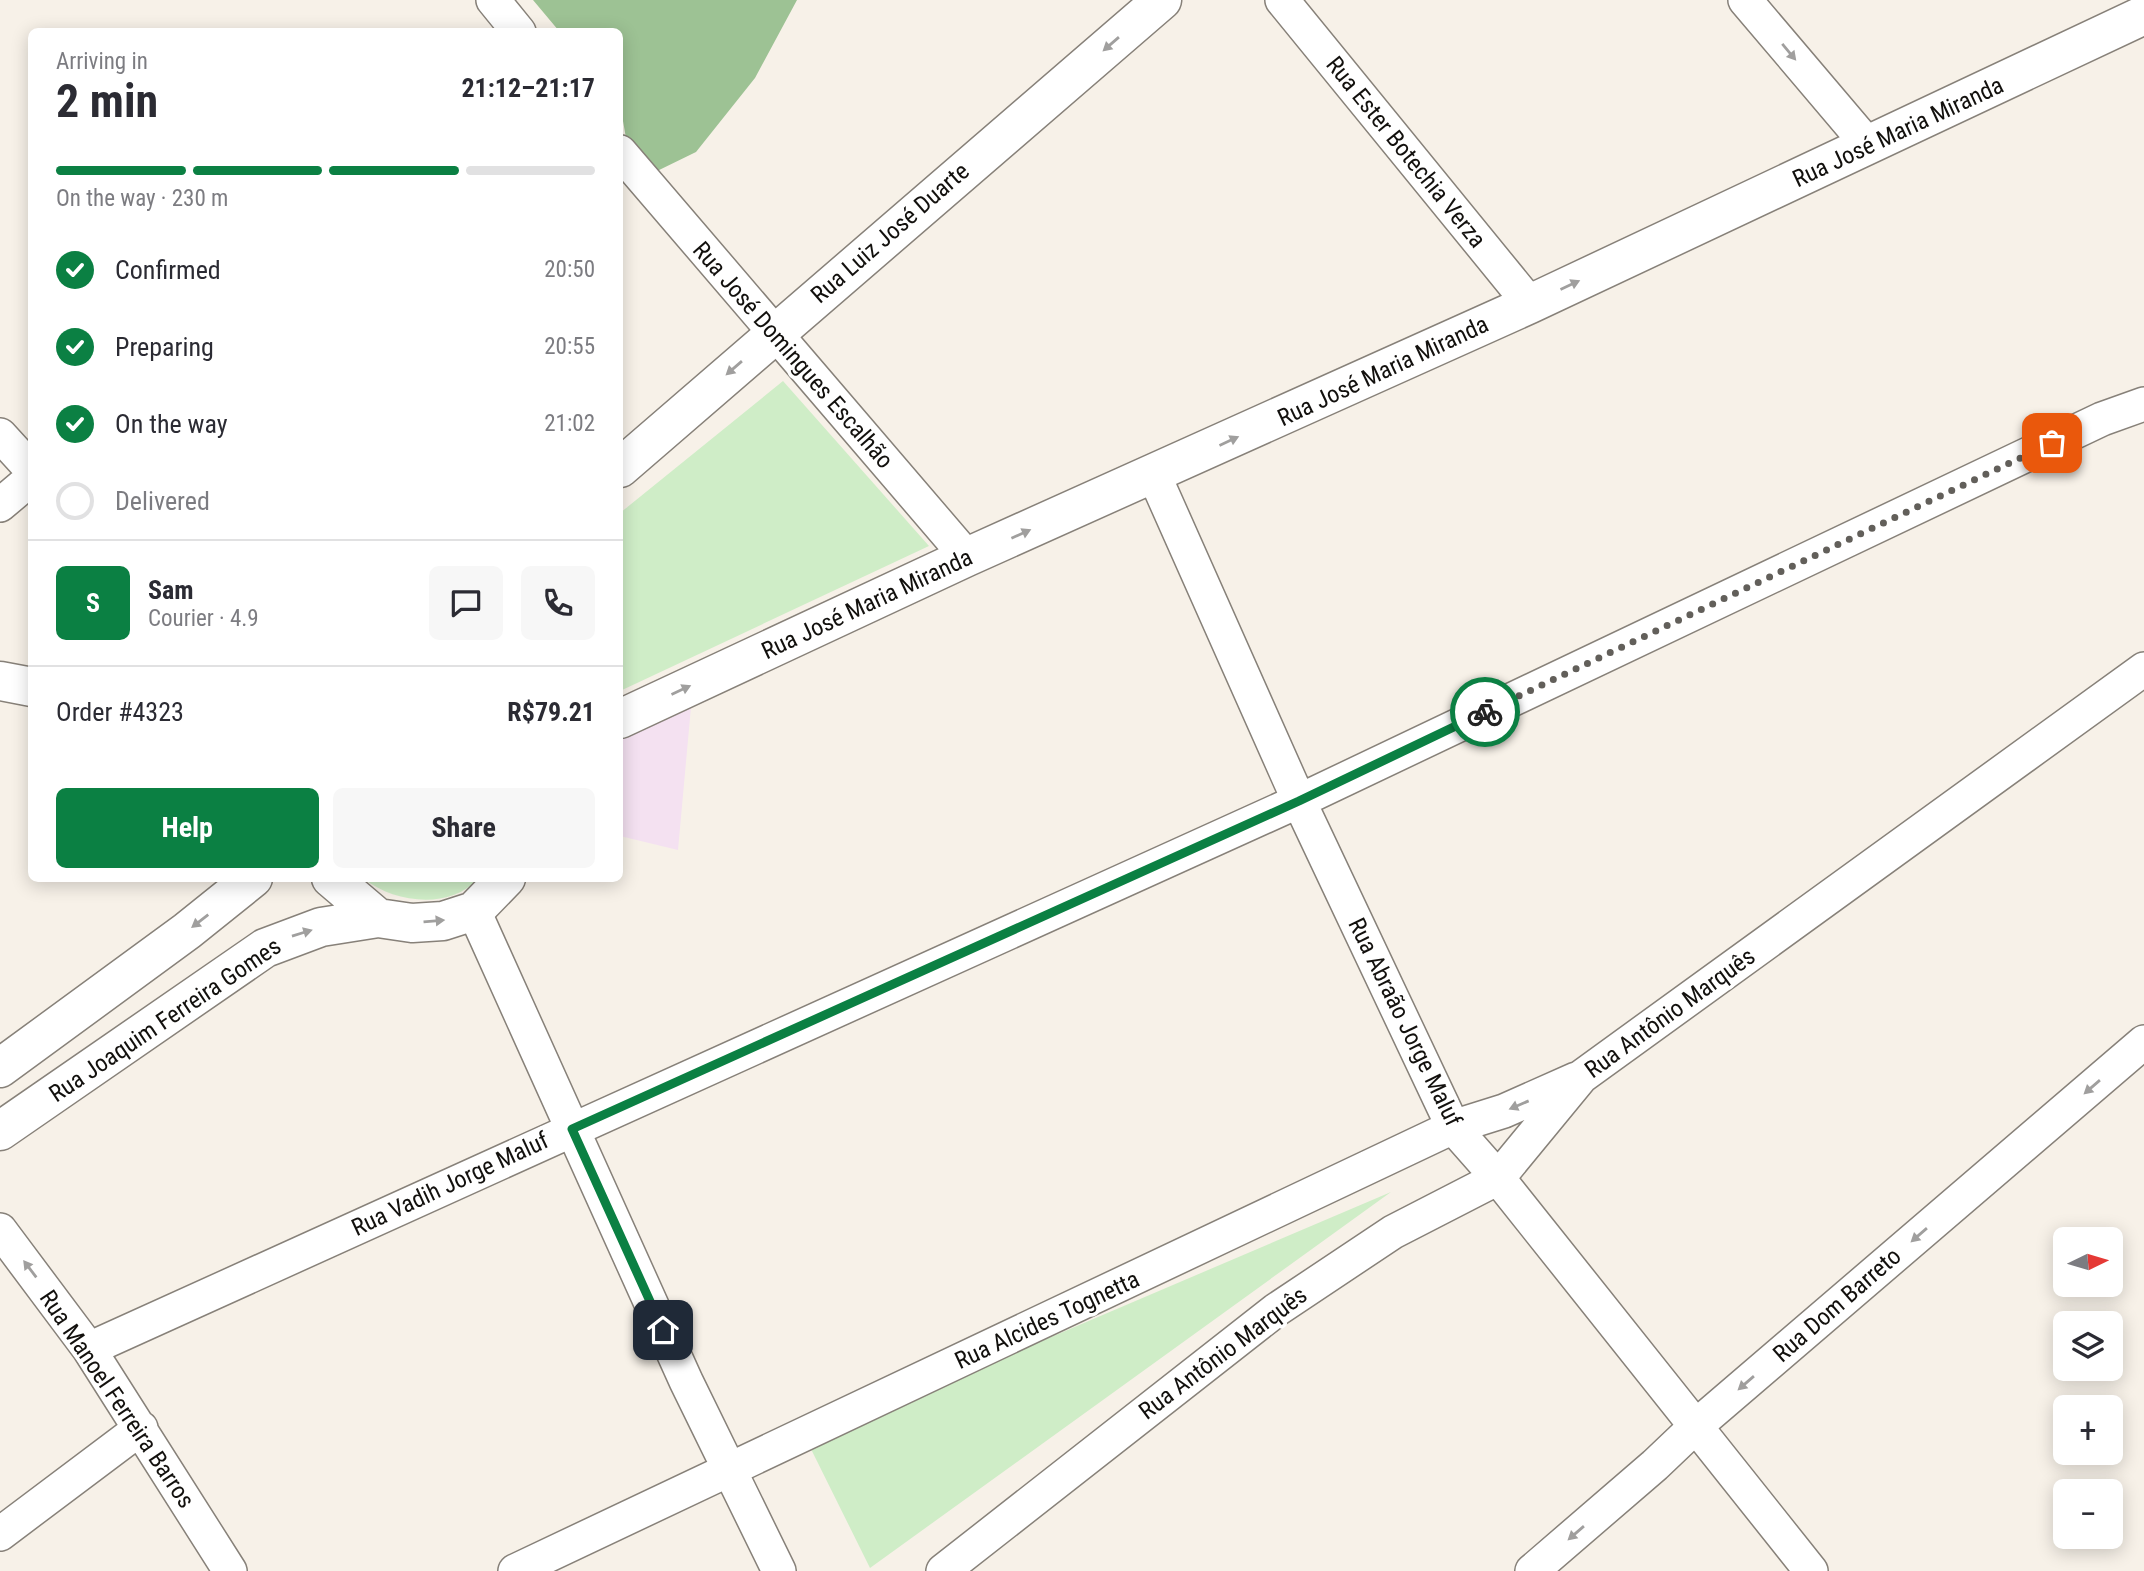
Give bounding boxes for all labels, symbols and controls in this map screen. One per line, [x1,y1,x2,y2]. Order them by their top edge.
one-way arrow [1102,36,1119,51]
one-way arrow [1781,44,1796,61]
text: Arriving in [56,48,148,75]
street label: Rua Ester Botechia Verza [1320,51,1492,253]
street label: Rua José Maria Miranda [1788,71,2008,193]
text: 21:12–21:17 [461,73,595,103]
text: 2 min [56,74,158,128]
street label: Rua Luiz José Duarte [805,157,975,309]
text: On the way · 230 m [56,185,228,212]
street label: Rua José Domingues Escalhão [687,236,899,474]
icon: check [56,251,94,289]
text: Confirmed [115,255,221,285]
text: 20:50 [544,256,595,283]
one-way arrow [1560,279,1580,291]
street label: Rua José Maria Miranda [1273,310,1493,432]
icon: check [56,328,94,366]
text: Preparing [115,332,214,362]
text: 20:55 [544,333,595,360]
one-way arrow [725,360,742,375]
icon: check [56,405,94,443]
text: On the way [115,409,228,439]
text: 21:02 [544,410,595,437]
pin [2022,413,2082,473]
icon: bag [2033,424,2071,462]
one-way arrow [1219,435,1239,447]
text: Delivered [115,486,210,516]
one-way arrow [1011,528,1032,539]
street label: Rua José Maria Miranda [757,543,977,665]
button: chat [429,566,503,640]
button: phone [521,566,595,640]
text: Sam [148,575,194,605]
text: S [86,588,100,618]
text: Courier · 4.9 [148,605,259,632]
courier [1450,677,1520,747]
one-way arrow [671,685,691,696]
icon: bike [1466,693,1504,731]
text: Order #4323 [56,697,184,727]
text: R$79.21 [507,697,595,727]
button: Help [56,788,319,868]
button: Share [333,788,595,868]
street label: Rua Abraão Jorge Maluf [1342,913,1468,1131]
one-way arrow [192,914,210,929]
one-way arrow [423,915,445,926]
one-way arrow [292,927,313,937]
street label: Rua Joaquim Ferreira Gomes [44,932,286,1108]
street label: Rua Antônio Marquês [1580,942,1760,1084]
one-way arrow [2083,1079,2101,1095]
one-way arrow [1508,1099,1529,1110]
street label: Rua Vadih Jorge Maluf [347,1126,553,1242]
one-way arrow [1911,1227,1928,1242]
north arrow [2053,1227,2123,1297]
map controls [2053,1227,2123,1549]
street label: Rua Dom Barreto [1767,1242,1907,1368]
one-way arrow [23,1260,37,1279]
street label: Rua Alcides Tognetta [950,1265,1144,1375]
street label: Rua Antônio Marquês [1134,1281,1312,1425]
street label: Rua Manoel Ferreira Barros [34,1285,200,1513]
pin [633,1300,693,1360]
icon: home [644,1311,682,1349]
button: layers [2053,1311,2123,1381]
one-way arrow [1738,1375,1755,1390]
button: + [2053,1395,2123,1465]
button: − [2053,1479,2123,1549]
one-way arrow [1567,1525,1585,1541]

